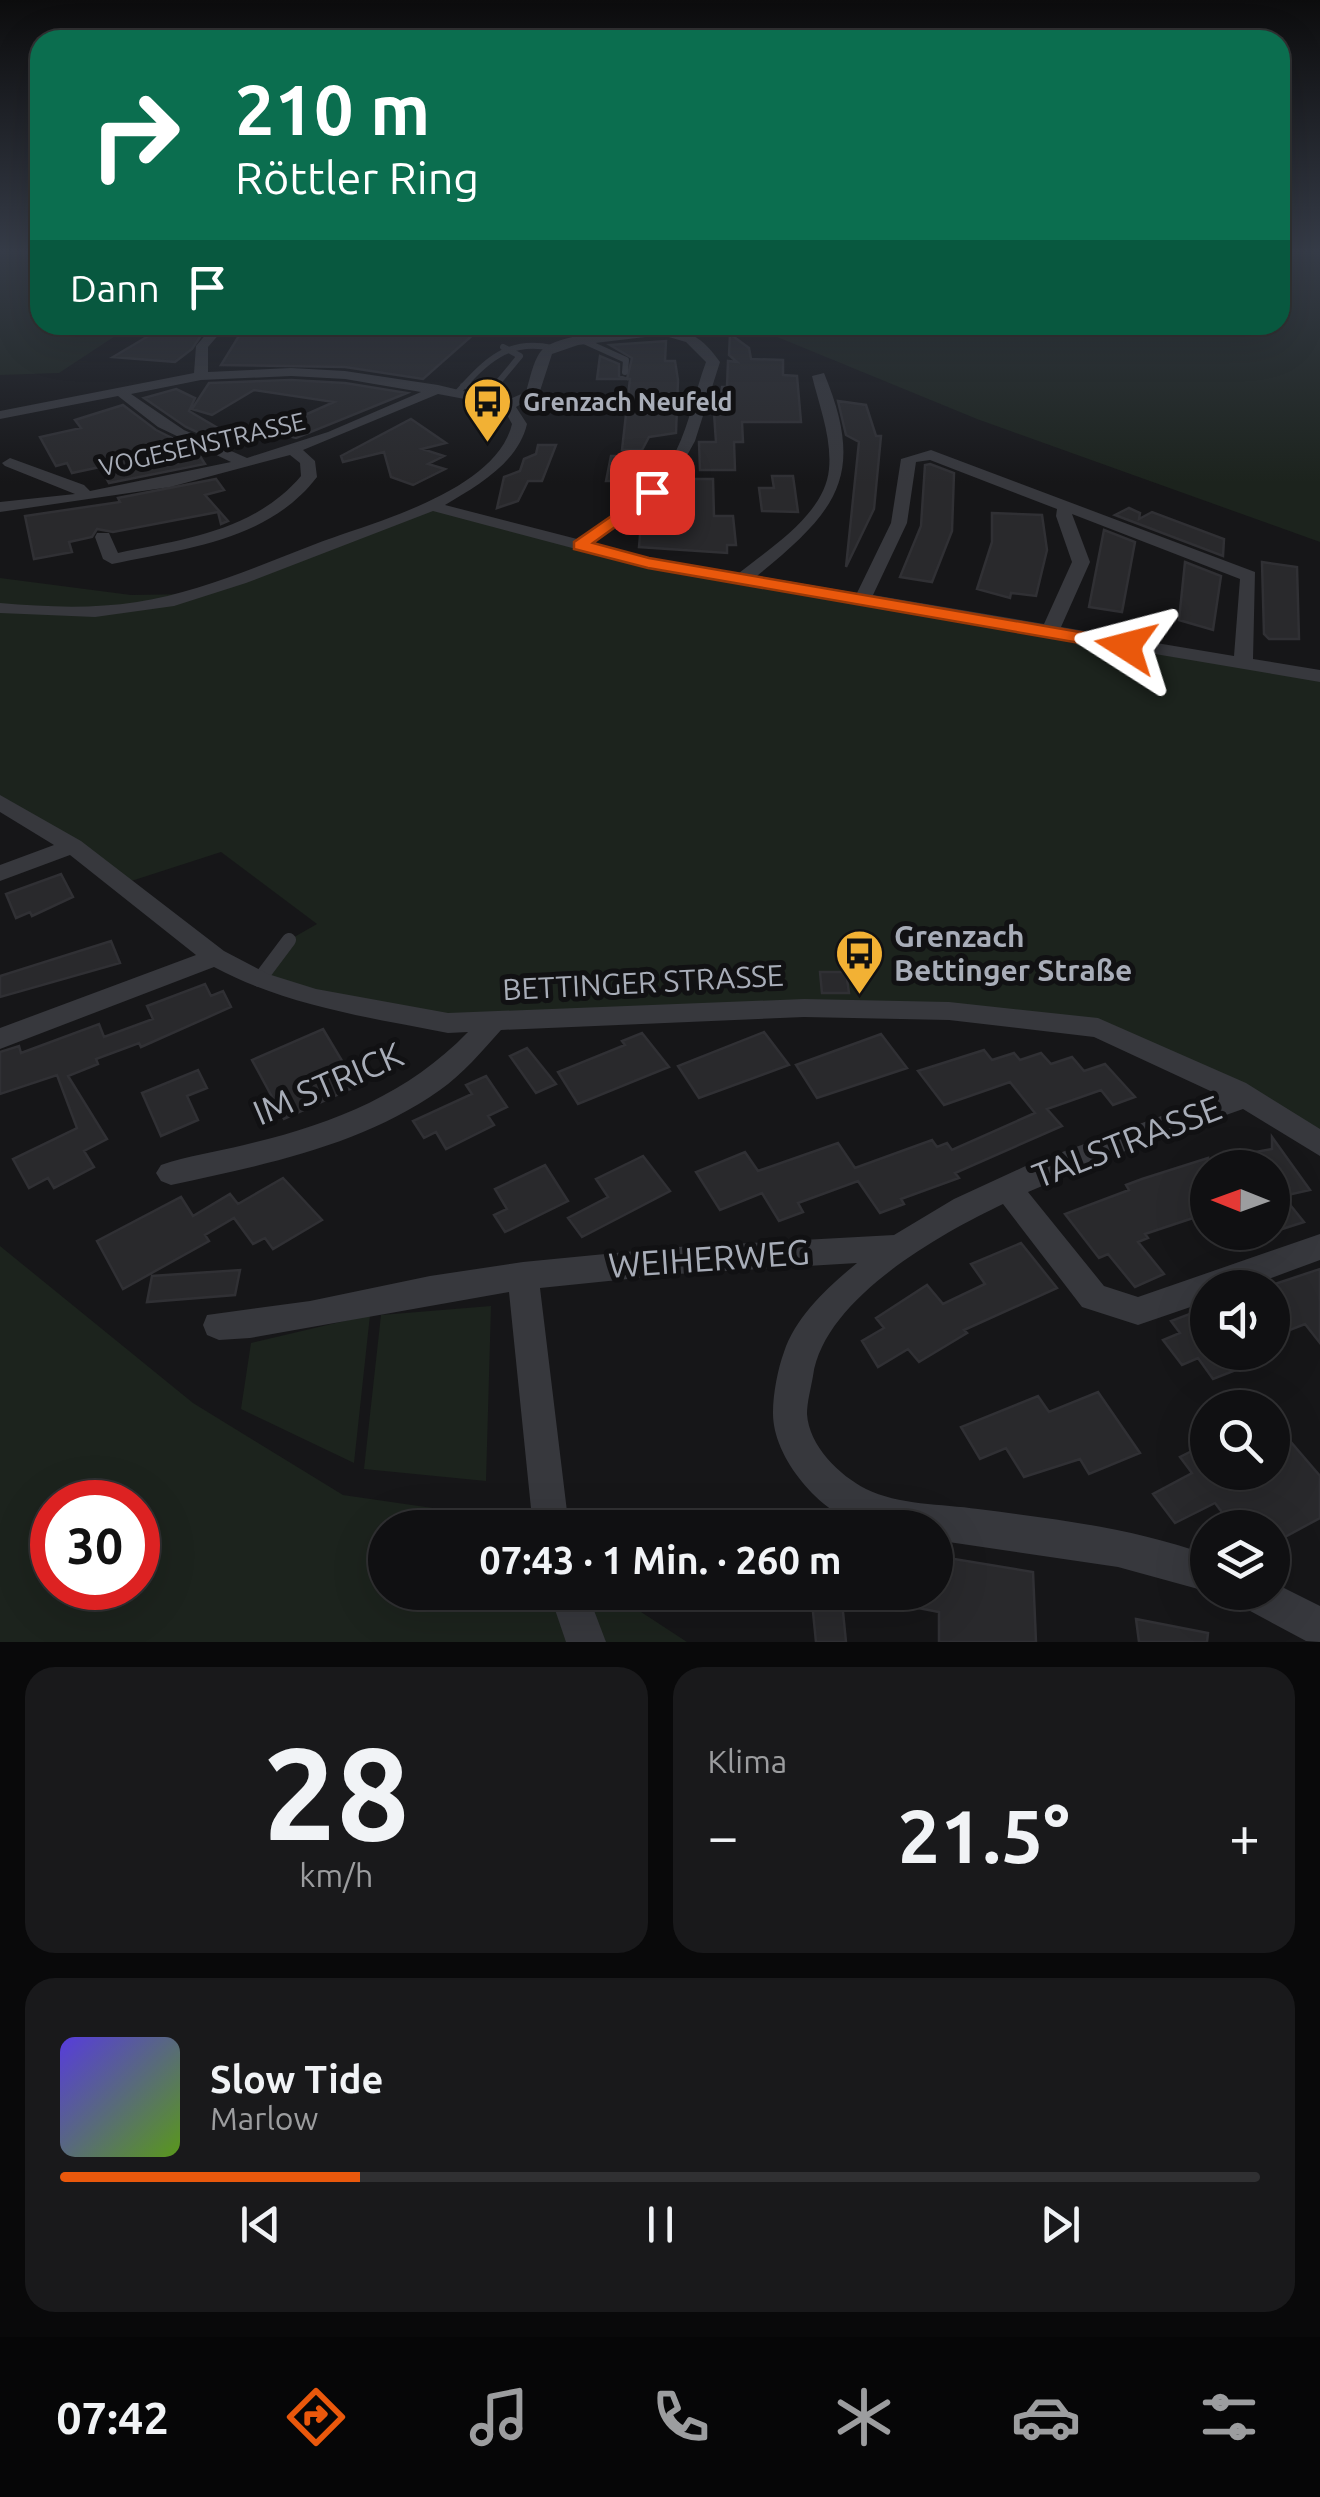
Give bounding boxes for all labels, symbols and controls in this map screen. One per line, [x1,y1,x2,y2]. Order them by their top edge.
icon: right [70,70,200,200]
text: 210 m [235,70,430,148]
text: Röttler Ring [235,152,479,203]
icon: arrive [180,260,235,315]
text: Dann [70,267,160,309]
bus stop icon: Grenzach Neufeld [462,376,514,444]
place label: Grenzach Neufeld [523,388,733,416]
street label: VOGESENSTRASSE [96,407,308,481]
pin [610,450,695,535]
icon: arrive [625,465,680,520]
position arrow [1074,594,1178,698]
place label: Grenzach Bettinger Straße [894,919,1132,987]
bus stop icon: Grenzach Bettinger Straße [833,928,885,996]
street label: BETTINGER STRASSE [501,958,784,1006]
street label: IM STRICK [247,1034,408,1132]
street label: TALSTRASSE [1027,1087,1227,1195]
north arrow [1190,1150,1290,1250]
map controls [1190,1150,1290,1610]
street label: WEIHERWEG [607,1231,811,1285]
button: sound [1190,1270,1290,1370]
button: search [1190,1390,1290,1490]
speed limit sign: 30 [30,1480,160,1610]
button: layers [1190,1510,1290,1610]
text: 07:43 · 1 Min. · 260 m [479,1539,842,1581]
text: 28 [263,1719,410,1865]
text: Klima [708,1743,787,1779]
text: 21.5° [898,1793,1070,1877]
text: − [708,1805,739,1866]
text: + [1229,1805,1260,1866]
text: km/h [299,1857,373,1893]
text: Slow Tide [210,2058,383,2100]
text: Marlow [210,2100,318,2136]
icon: previous [233,2197,288,2252]
icon: pause [633,2197,688,2252]
icon: next [1033,2197,1088,2252]
icon: directions [281,2382,351,2452]
icon: music [464,2382,534,2452]
icon: phone [646,2382,716,2452]
icon: climate [829,2382,899,2452]
icon: car [1011,2382,1081,2452]
icon: filters [1194,2382,1264,2452]
text: 07:42 [56,2392,169,2443]

